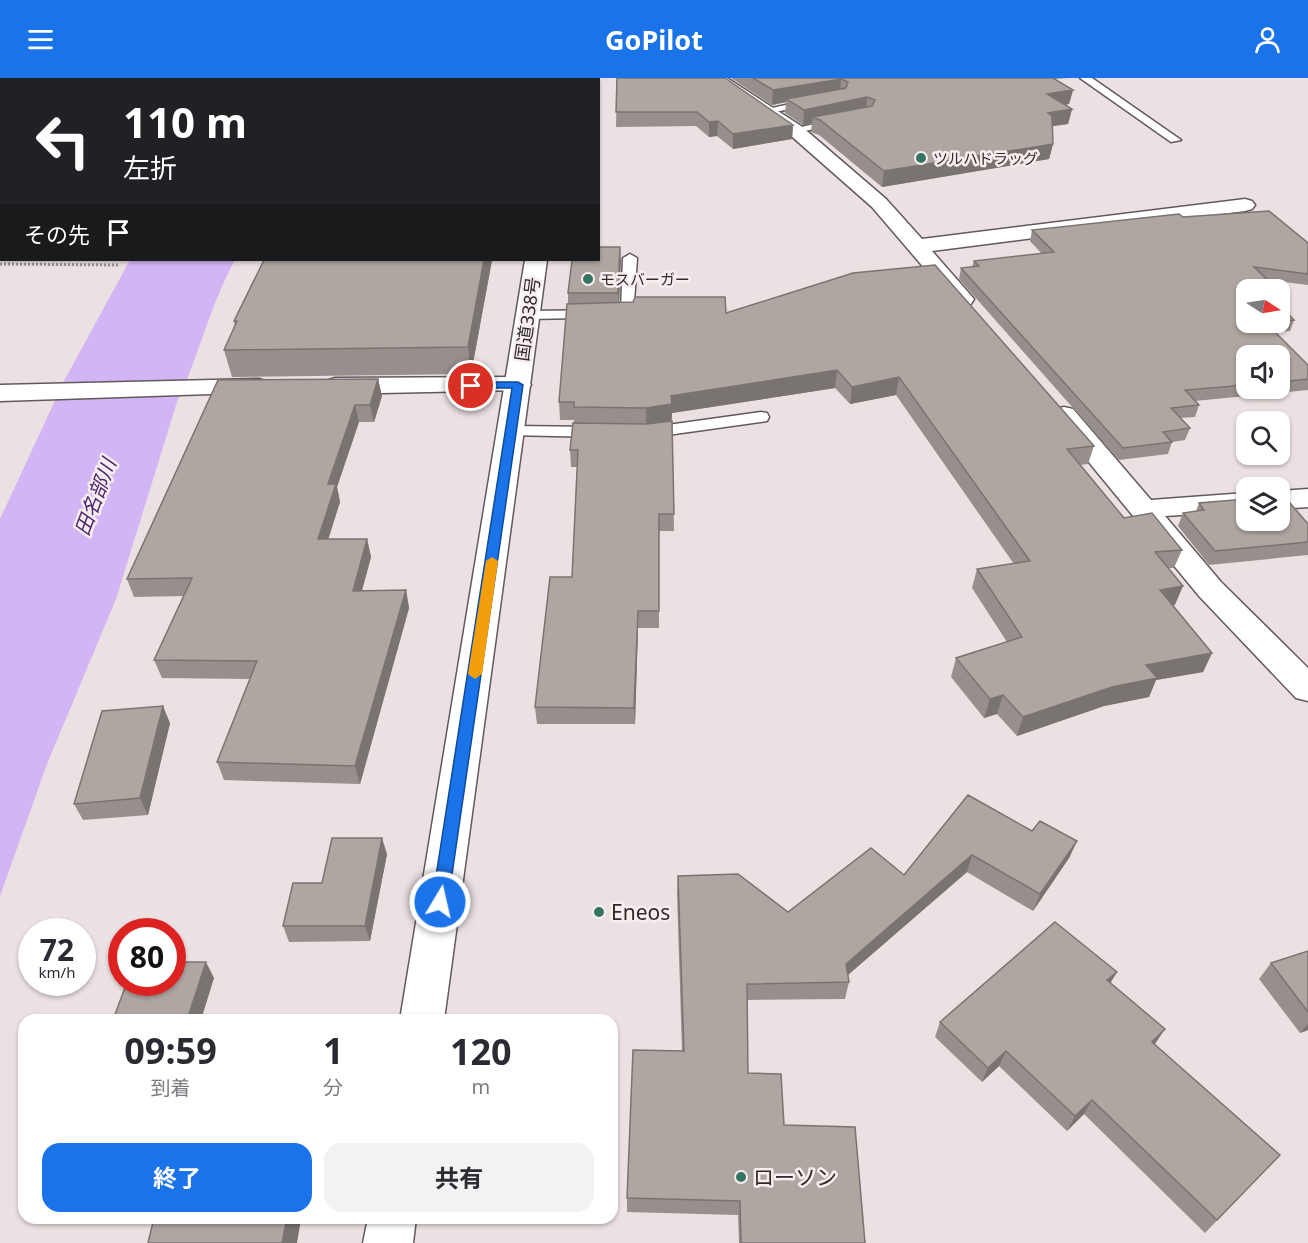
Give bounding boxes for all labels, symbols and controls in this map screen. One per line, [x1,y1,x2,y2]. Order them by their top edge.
text: GoPilot [605,21,703,58]
icon: menu [24,23,57,56]
icon: person [1251,23,1284,56]
text: 110 m [123,93,247,150]
icon: left [24,102,102,180]
place label: ツルハドラッグ [933,148,1038,168]
text: 左折 [123,149,177,186]
marker: ツルハドラッグ [914,151,928,165]
icon: arrive [102,216,135,249]
text: その先 [24,219,90,249]
place label: モスバーガー [600,269,690,289]
marker: モスバーガー [581,272,595,286]
street label: 国道338号 [509,275,545,363]
north arrow [1236,279,1290,333]
map controls [1236,279,1290,531]
button: sound [1236,345,1290,399]
pin [445,360,496,411]
icon: arrive [454,369,487,402]
button: search [1236,411,1290,465]
water label: 田名部川 [68,453,123,539]
button: layers [1236,477,1290,531]
position arrow [408,870,472,934]
place label: Eneos [611,898,670,926]
marker: Eneos [592,905,606,919]
speed limit sign: 80 [108,918,186,996]
text: 72 [40,929,74,970]
text: km/h [39,962,75,982]
text: 09:59 [124,1026,217,1075]
text: 1 [323,1026,344,1075]
text: 120 [450,1027,512,1076]
text: m [471,1073,490,1100]
text: 到着 [151,1074,191,1101]
text: 分 [323,1074,343,1101]
button: 終了 [42,1143,312,1212]
button: 共有 [324,1143,594,1212]
place label: ローソン [753,1163,837,1191]
marker: ローソン [734,1170,748,1184]

